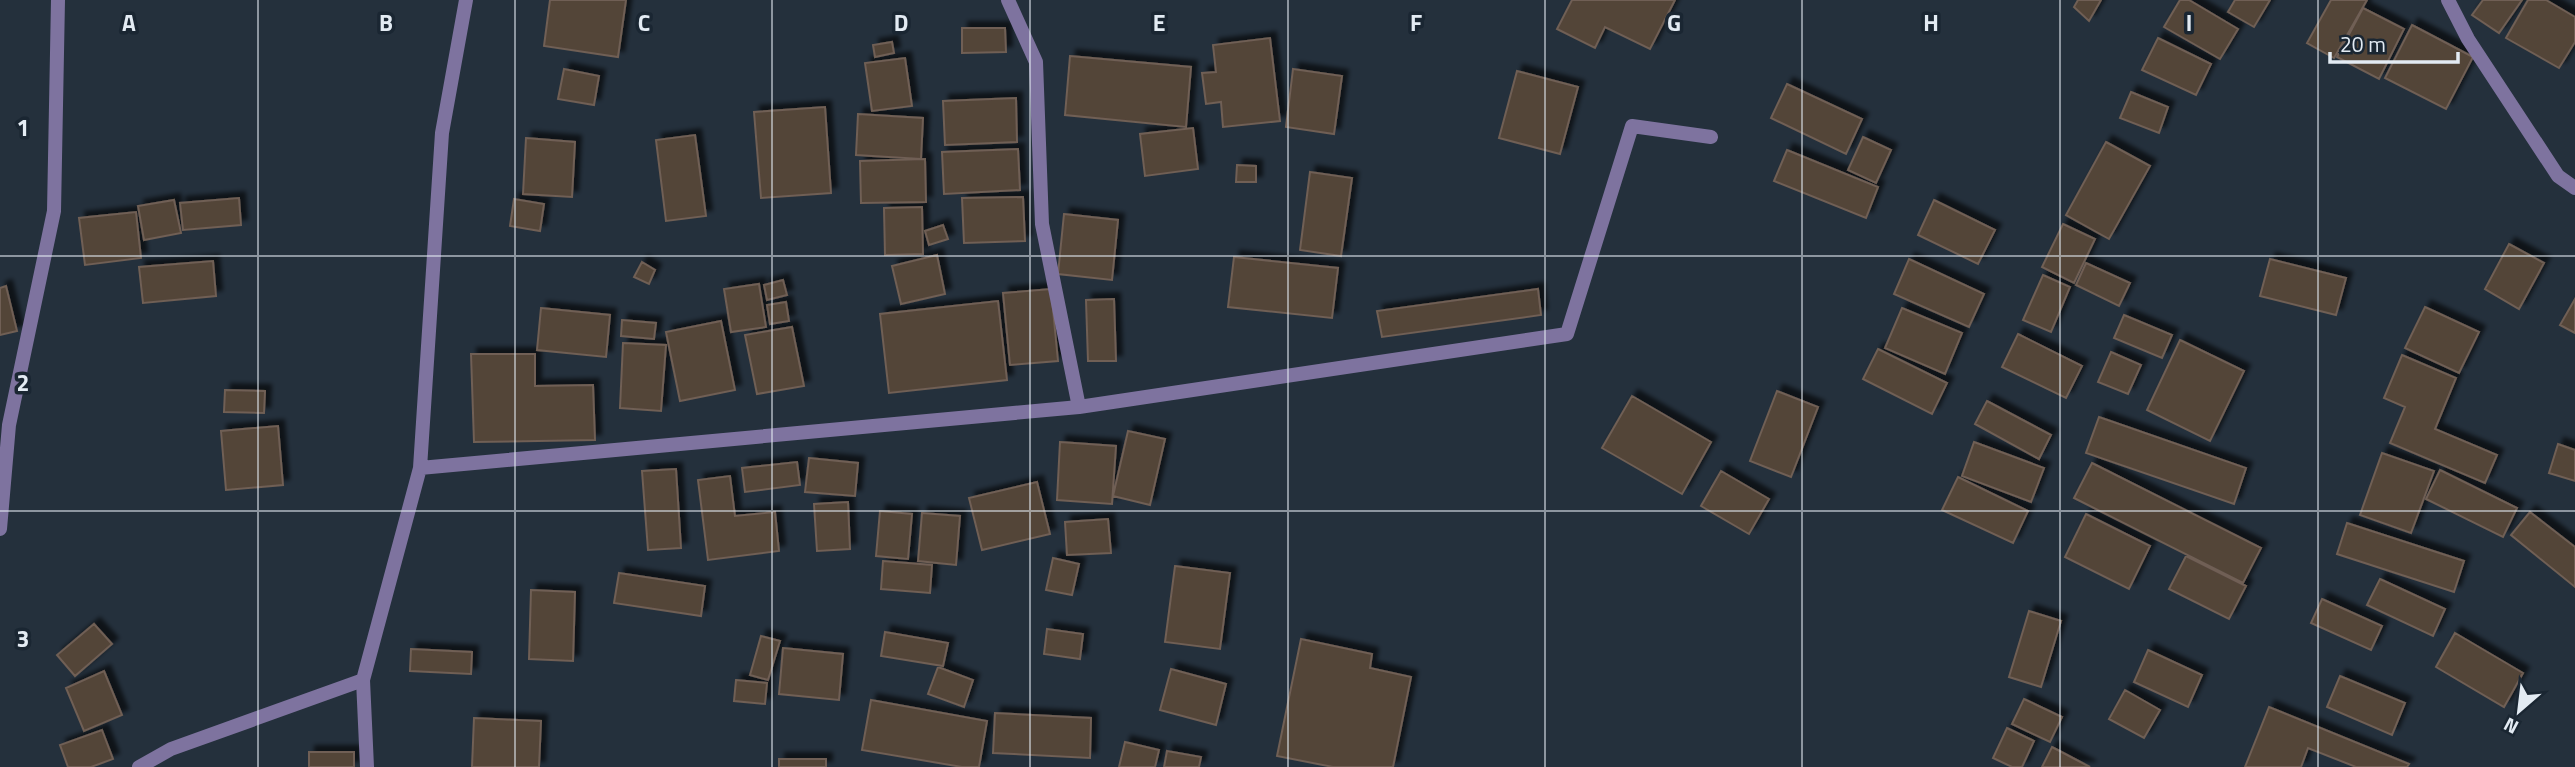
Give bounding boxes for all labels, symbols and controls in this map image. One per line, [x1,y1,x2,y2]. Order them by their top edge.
text: A [122,5,136,40]
text: B [379,5,393,40]
text: C [638,5,650,40]
text: D [894,5,908,40]
text: E [1153,5,1165,40]
text: F [1410,5,1422,40]
text: G [1667,5,1681,40]
text: H [1923,5,1939,40]
text: I [2186,5,2192,40]
scale bar [2330,21,2458,65]
text: 20 m [2340,28,2386,60]
text: 1 [17,110,29,145]
text: 2 [17,365,29,400]
text: 3 [17,621,29,656]
north arrow [2484,676,2554,746]
text: N [2498,711,2523,742]

